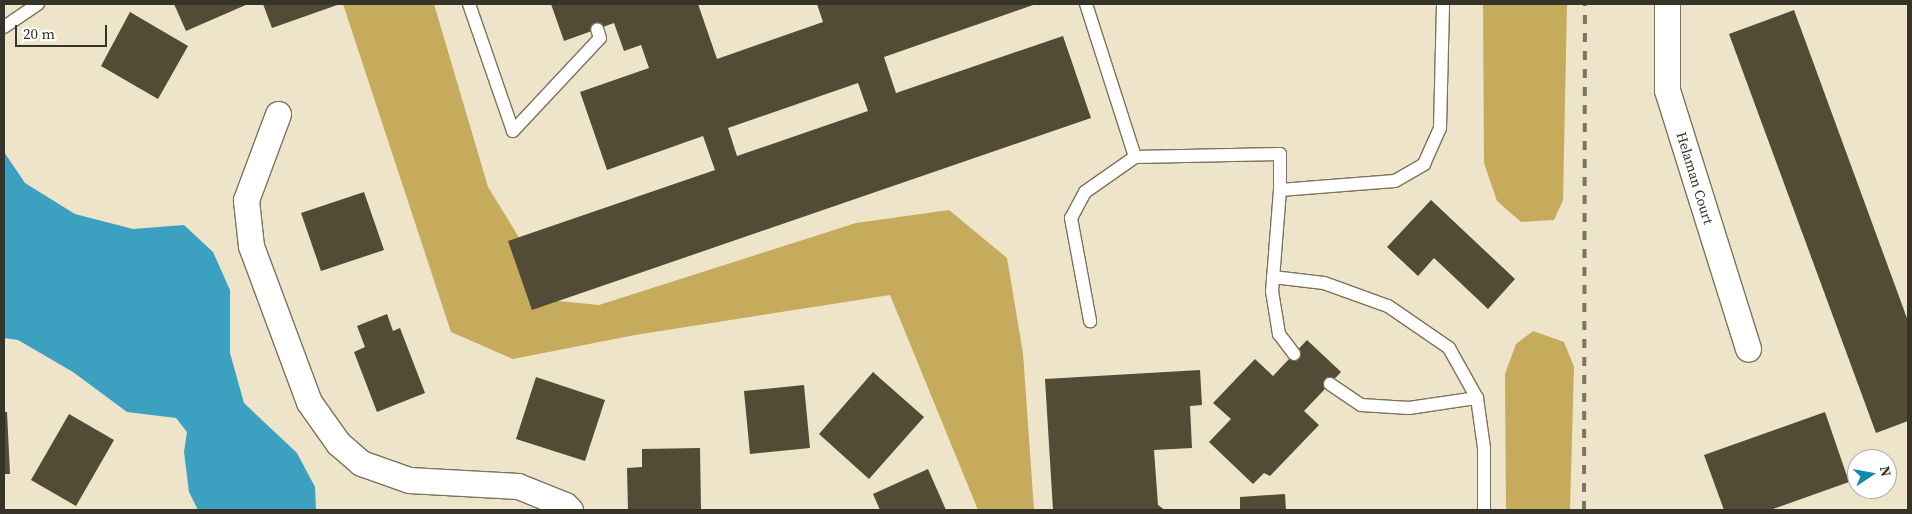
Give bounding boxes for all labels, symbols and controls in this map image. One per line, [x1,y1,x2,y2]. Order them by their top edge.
scale bar [18,15,110,47]
text: 20 m [23,23,55,44]
street label: Helaman Court [1673,130,1717,226]
north arrow [1847,449,1897,499]
text: N [1875,464,1897,478]

